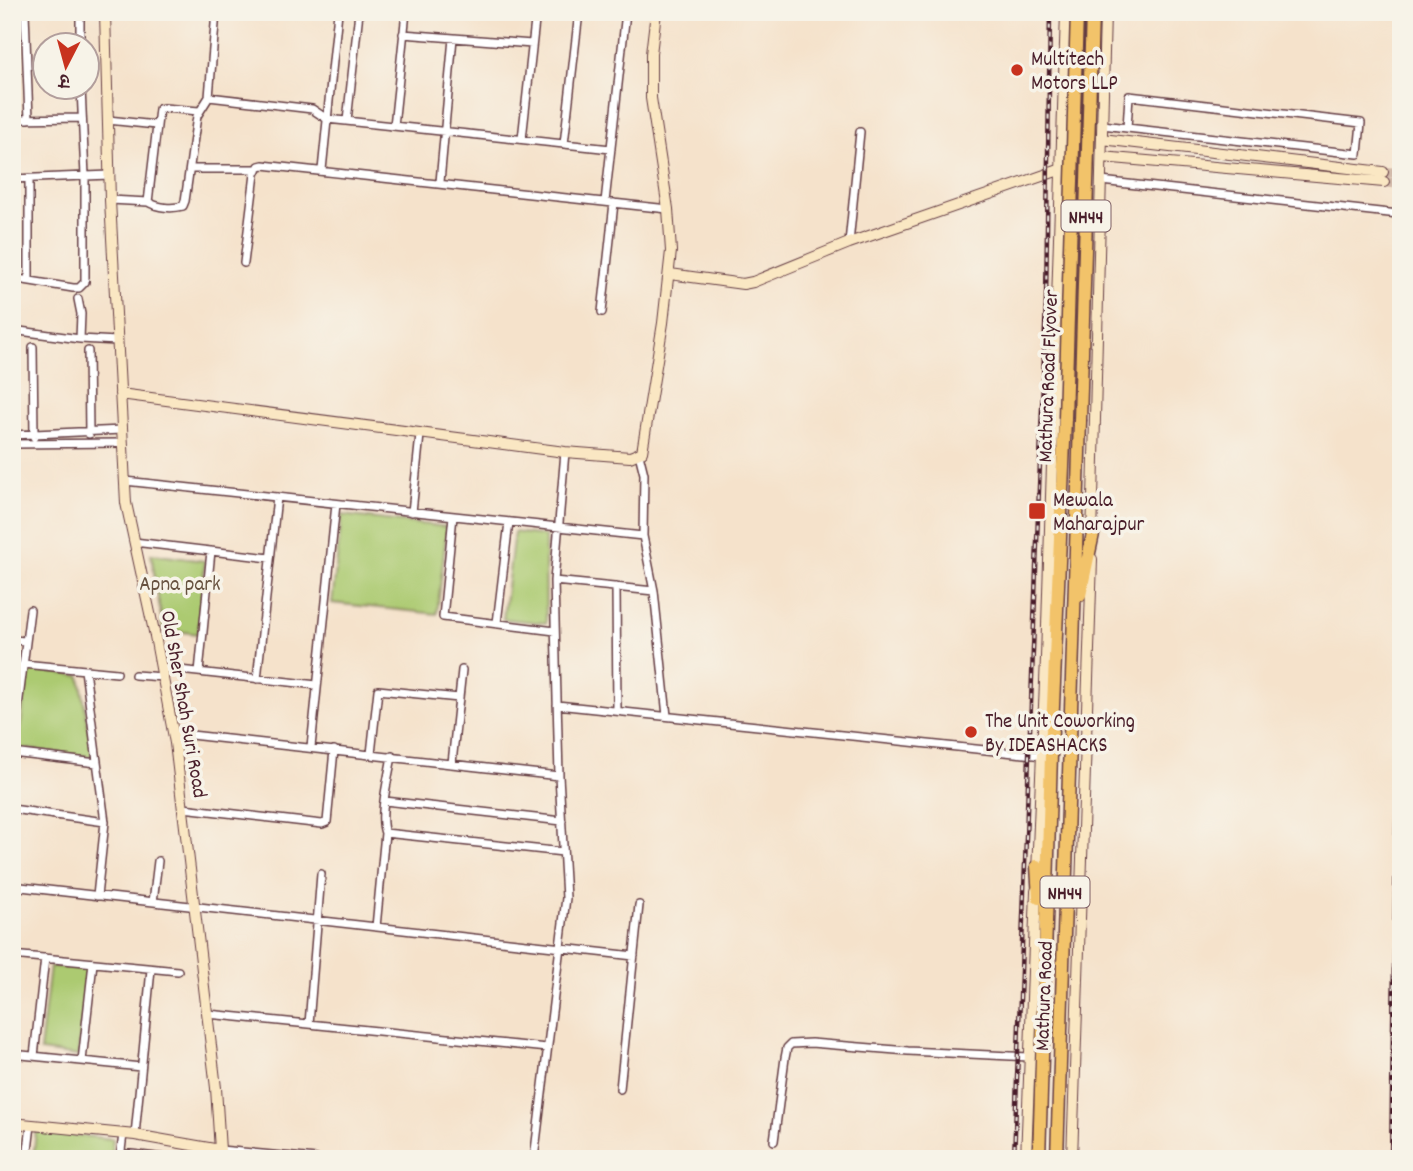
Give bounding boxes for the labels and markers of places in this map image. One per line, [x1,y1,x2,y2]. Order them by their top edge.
place label: Multitech Motors LLP [1031,46,1118,100]
marker: Multitech Motors LLP [1009,62,1025,78]
place label: Mewala Maharajpur [1053,487,1144,541]
marker: Mewala Maharajpur [1027,501,1047,521]
place label: The Unit Coworking By IDEASHACKS [985,708,1135,762]
marker: The Unit Coworking By IDEASHACKS [963,724,979,740]

